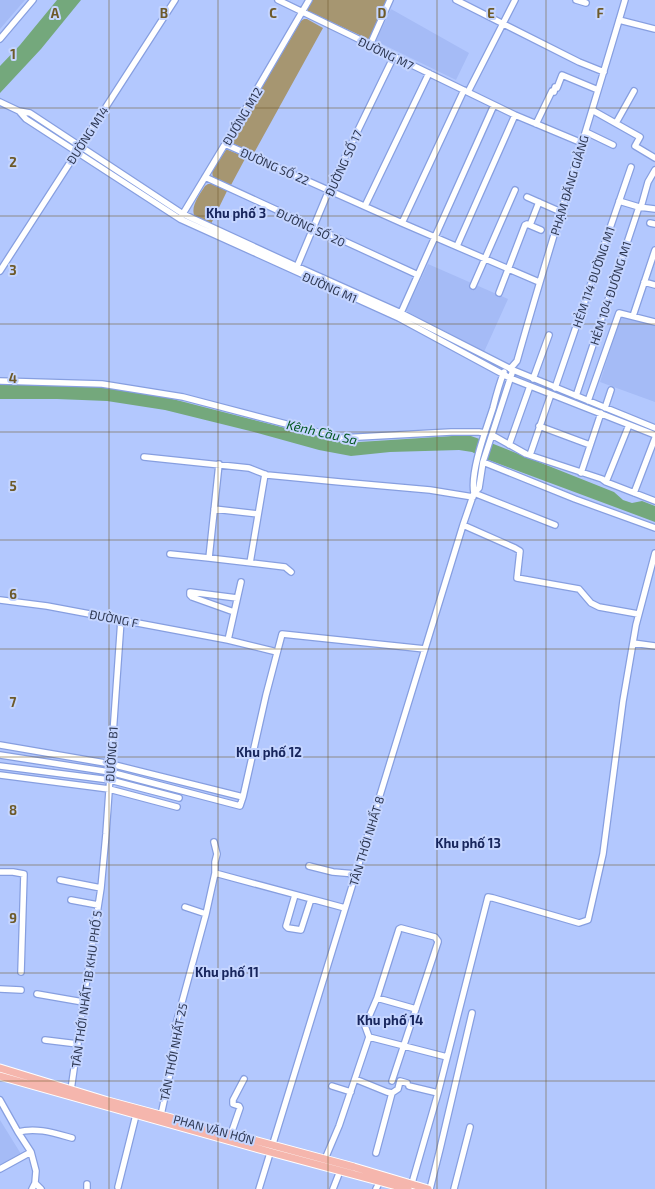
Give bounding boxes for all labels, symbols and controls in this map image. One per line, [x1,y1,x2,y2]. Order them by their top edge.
text: A [51,5,60,21]
text: B [160,5,168,21]
text: C [269,5,277,21]
text: D [378,5,387,21]
text: E [487,5,495,21]
text: F [596,5,604,21]
street label: ĐƯỜNG M7 [356,34,416,72]
text: 1 [10,46,16,62]
street label: ĐƯỚNG M12 [219,84,265,148]
street label: ĐƯỜNG M14 [63,104,111,166]
street label: ĐƯỜNG SỐ 17 [321,127,364,198]
street label: PHẠM ĐĂNG GIẢNG [547,133,592,237]
street label: ĐƯỜNG SỐ 22 [238,144,312,188]
text: 2 [9,154,17,170]
street label: ĐƯỜNG SỐ 20 [274,204,348,249]
district label: Khu phố 3 [206,205,266,221]
street label: HẺM 114 ĐƯỜNG M1 [569,225,617,329]
street label: HẺM 104 ĐƯỜNG M1 [587,239,633,347]
text: 3 [9,262,17,278]
street label: ĐƯỜNG M1 [300,269,360,305]
text: 4 [9,370,17,386]
water label: Kênh Cầu Sa [285,416,359,448]
text: 5 [9,478,17,494]
text: 6 [9,586,17,602]
street label: ĐƯỜNG F [88,606,140,630]
text: 7 [10,694,17,710]
street label: ĐƯỜNG B1 [102,726,120,782]
district label: Khu phố 12 [236,744,302,760]
street label: TÂN THỚI NHẤT 8 [346,794,386,888]
text: 8 [9,802,17,818]
district label: Khu phố 13 [435,835,501,851]
street label: TÂN THỚI NHẤT 1B KHU PHỐ 5 [67,909,104,1069]
text: 9 [9,910,17,926]
district label: Khu phố 11 [195,964,259,980]
street label: TÂN THỚI NHẤT 25 [157,1002,189,1102]
district label: Khu phố 14 [357,1012,423,1028]
street label: PHAN VĂN HỚN [172,1111,256,1147]

